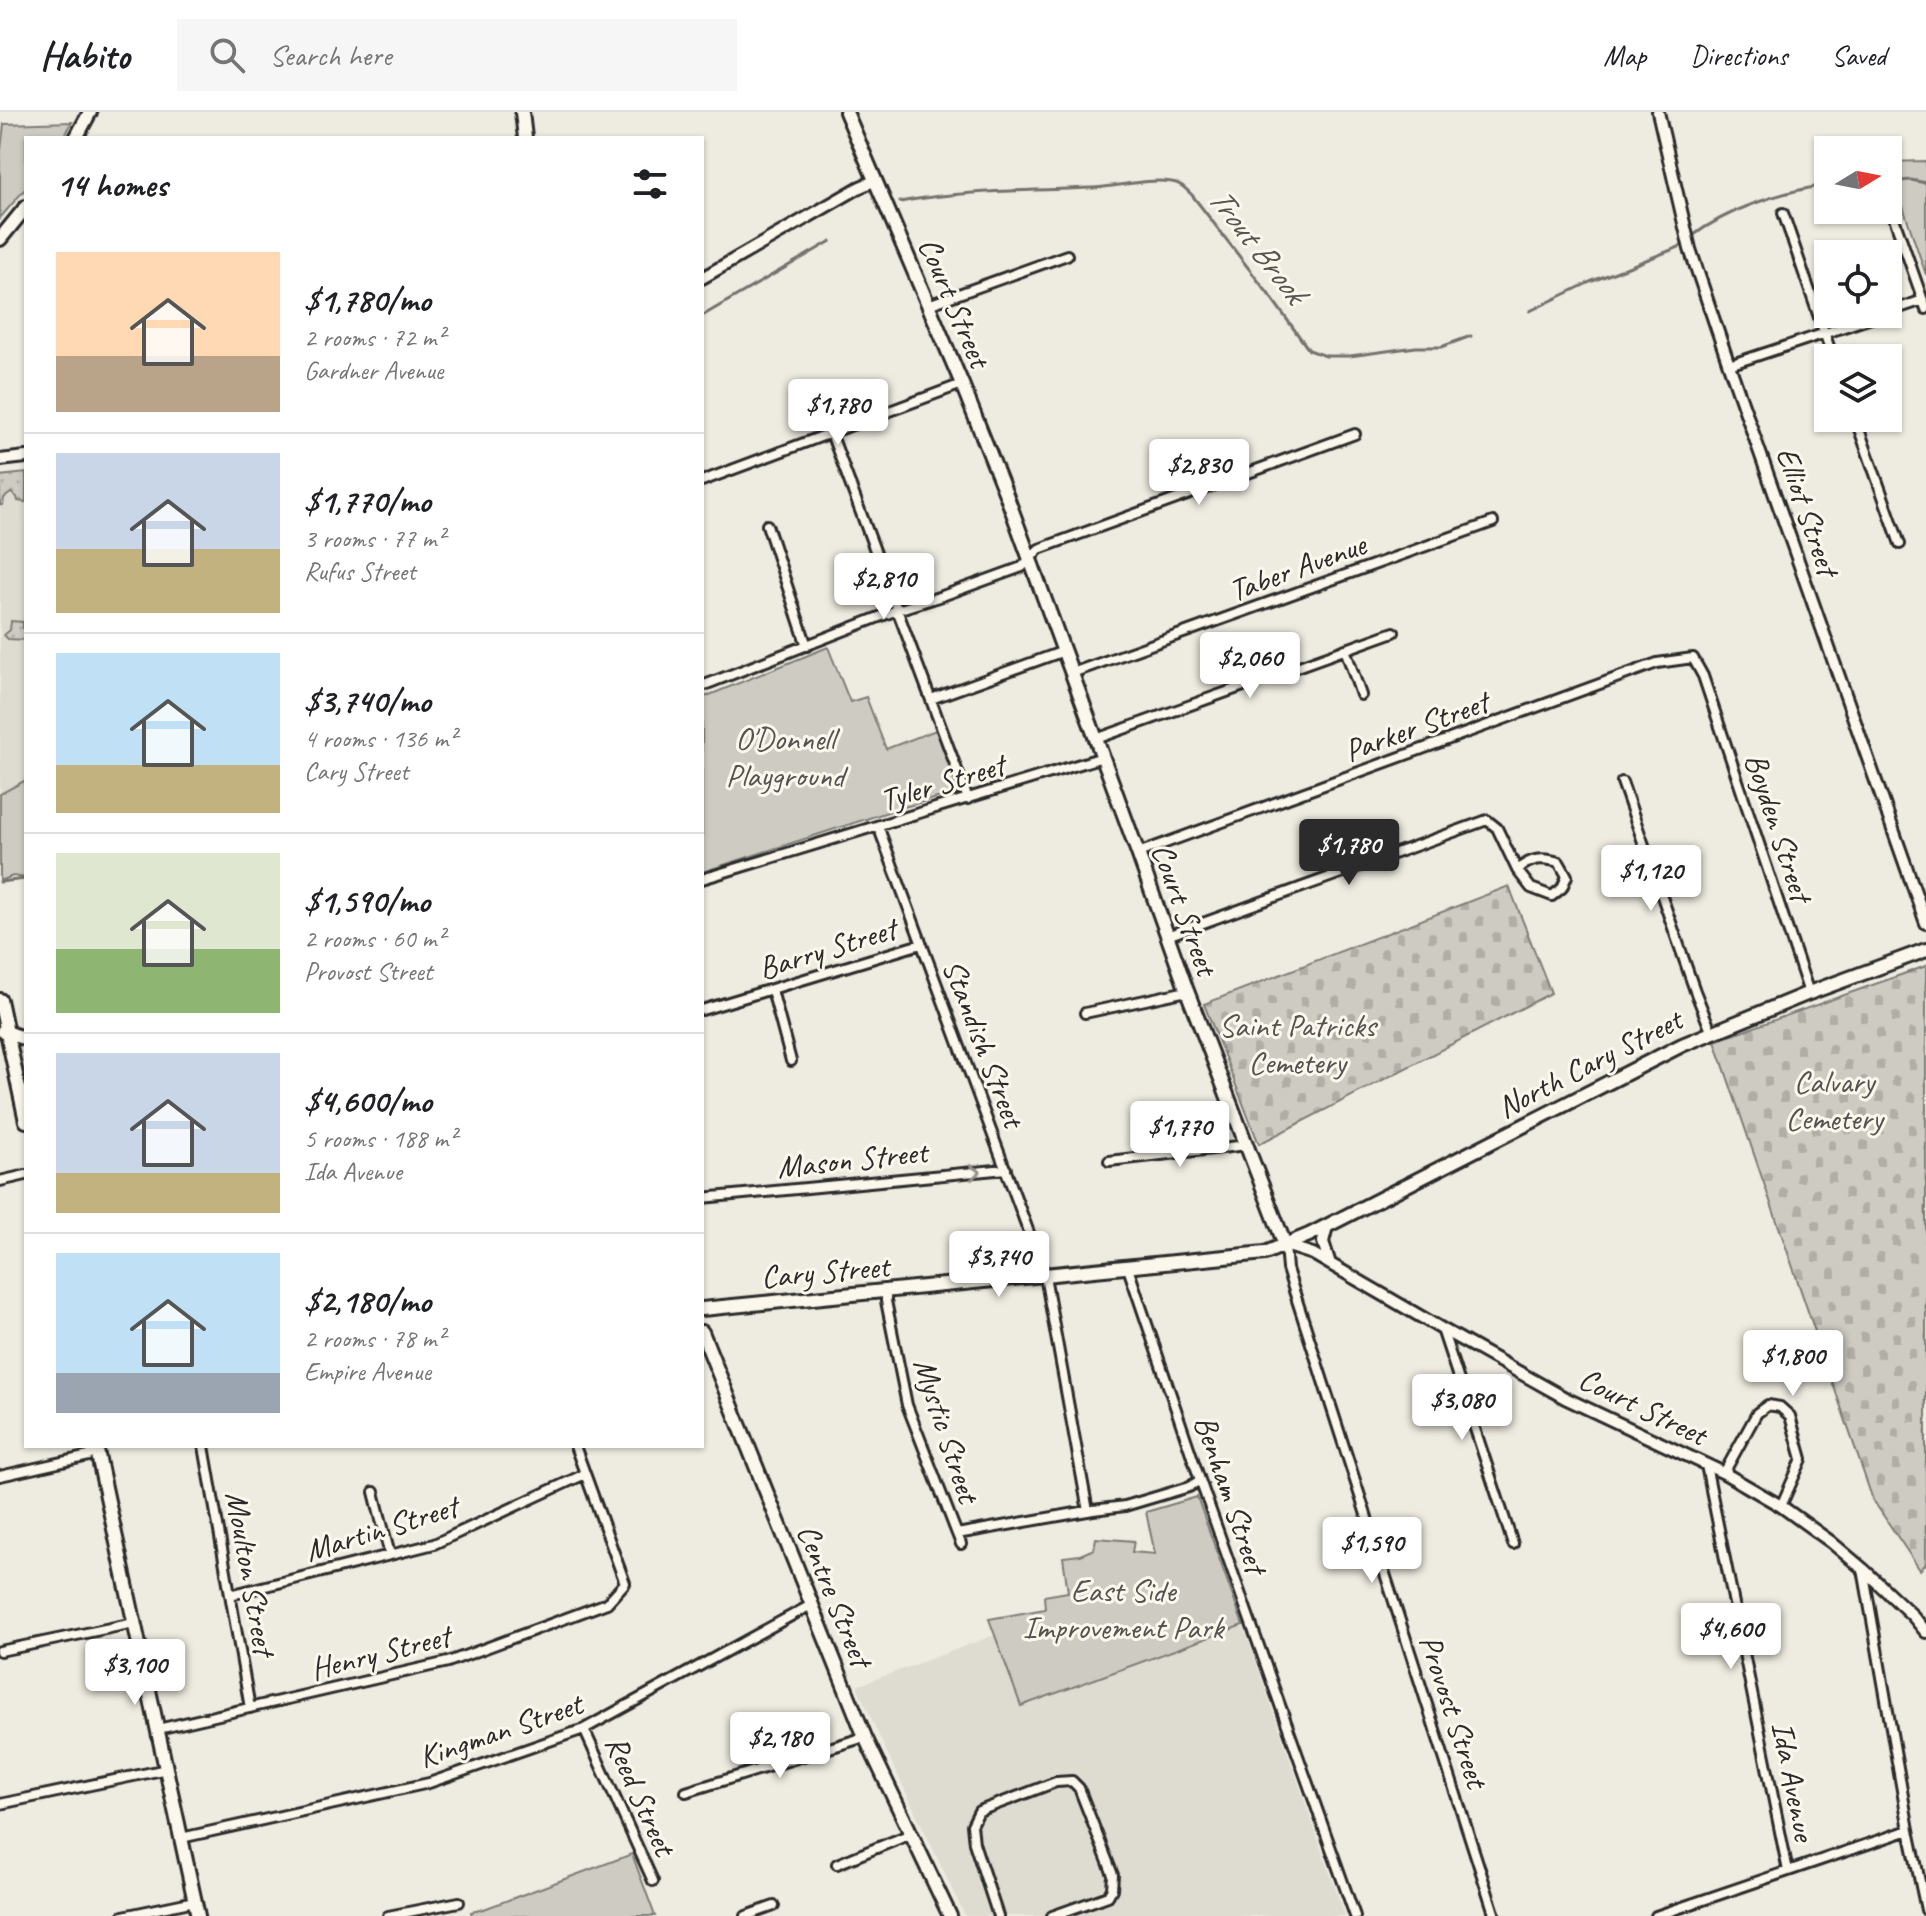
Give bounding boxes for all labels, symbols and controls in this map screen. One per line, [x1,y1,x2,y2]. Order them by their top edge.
search box [177,19,737,91]
text: Habito [40,32,129,79]
icon: search [205,33,249,77]
text: Search here [269,36,392,74]
text: Map [1603,38,1646,73]
text: Directions [1690,38,1788,73]
text: Saved [1832,38,1886,73]
north arrow [1814,136,1902,224]
map controls [1814,136,1902,432]
icon: filters [628,162,672,206]
text: 14 homes [56,163,167,206]
water label: Trout Brook [1199,178,1320,315]
street label: Court Street [909,231,1002,376]
button: locate [1814,240,1902,328]
text: $1,780/mo [304,278,431,321]
icon: home [120,284,216,380]
text: 2 rooms · 72 m² [304,321,445,354]
button: layers [1814,344,1902,432]
text: Gardner Avenue [304,354,443,387]
pin: $1,780 [773,379,903,447]
text: $1,780 [806,388,870,421]
pin: $2,830 [1134,439,1264,507]
street label: Elliot Street [1766,442,1850,585]
text: $2,830 [1167,448,1231,481]
text: $1,770/mo [304,479,431,522]
icon: home [120,485,216,581]
text: 3 rooms · 77 m² [304,522,445,555]
street label: Taber Avenue [1223,523,1374,611]
pin: $2,810 [819,553,949,621]
text: Rufus Street [304,555,416,588]
text: $2,810 [852,562,916,595]
pin: $2,060 [1185,632,1315,700]
text: $2,060 [1218,641,1282,674]
text: $3,740/mo [304,679,431,722]
street label: Parker Street [1339,680,1498,771]
icon: home [120,685,216,781]
park label: O'Donnell Playground [726,718,849,796]
text: 4 rooms · 136 m² [304,722,456,755]
street label: Tyler Street [875,743,1014,821]
street label: Boyden Street [1735,748,1823,911]
text: Cary Street [304,755,408,788]
pin: $1,780 [1284,819,1414,887]
text: $1,780 [1317,828,1381,861]
street label: Court Street [1142,838,1228,984]
pin: $1,120 [1586,845,1716,913]
text: $1,120 [1619,854,1683,887]
text: $1,590/mo [304,879,430,922]
icon: home [120,885,216,981]
street label: Barry Street [754,907,905,989]
text: 2 rooms · 60 m² [304,922,445,955]
street label: Standish Street [933,954,1035,1136]
text: Provost Street [304,955,432,988]
street label: North Cary Street [1490,998,1691,1127]
park label: Saint Patricks Cemetery [1219,1005,1378,1083]
park label: Calvary Cemetery [1785,1061,1886,1139]
text: $4,600/mo [304,1079,432,1122]
icon: home [120,1085,216,1181]
pin: $1,770 [1115,1101,1245,1169]
text: $1,770 [1148,1110,1212,1143]
text: 5 rooms · 188 m² [304,1122,456,1155]
street label: Mason Street [775,1131,932,1188]
text: Ida Avenue [304,1155,402,1188]
one-way arrow [969,1163,982,1180]
pin: $3,740 [934,1231,1064,1299]
text: $3,740 [967,1240,1031,1273]
street label: Cary Street [759,1245,894,1298]
text: $2,180/mo [304,1279,431,1322]
icon: home [120,1285,216,1381]
text: 2 rooms · 78 m² [304,1322,445,1355]
pin: $1,800 [1728,1330,1858,1398]
text: $1,800 [1761,1339,1825,1372]
street label: Mystic Street [904,1353,990,1511]
text: Empire Avenue [304,1355,431,1388]
street label: Court Street [1572,1358,1716,1456]
pin: $3,080 [1397,1374,1527,1442]
text: $3,080 [1430,1383,1494,1416]
street label: Benham Street [1184,1410,1278,1583]
street label: Martin Street [300,1485,466,1571]
street label: Moulton Street [216,1488,286,1662]
pin: $1,590 [1307,1517,1437,1585]
street label: Centre Street [787,1518,883,1676]
text: $1,590 [1341,1526,1403,1559]
park label: East Side Improvement Park [1023,1570,1225,1648]
pin: $4,600 [1666,1603,1796,1671]
text: $4,600 [1699,1612,1763,1645]
street label: Henry Street [306,1614,458,1690]
street label: Provost Street [1410,1630,1498,1796]
pin: $3,100 [70,1639,200,1707]
text: $3,100 [103,1648,167,1681]
street label: Kingman Street [413,1682,590,1778]
pin: $2,180 [715,1712,845,1780]
street label: Ida Avenue [1762,1718,1826,1847]
text: $2,180 [748,1721,812,1754]
street label: Reed Street [596,1729,686,1865]

